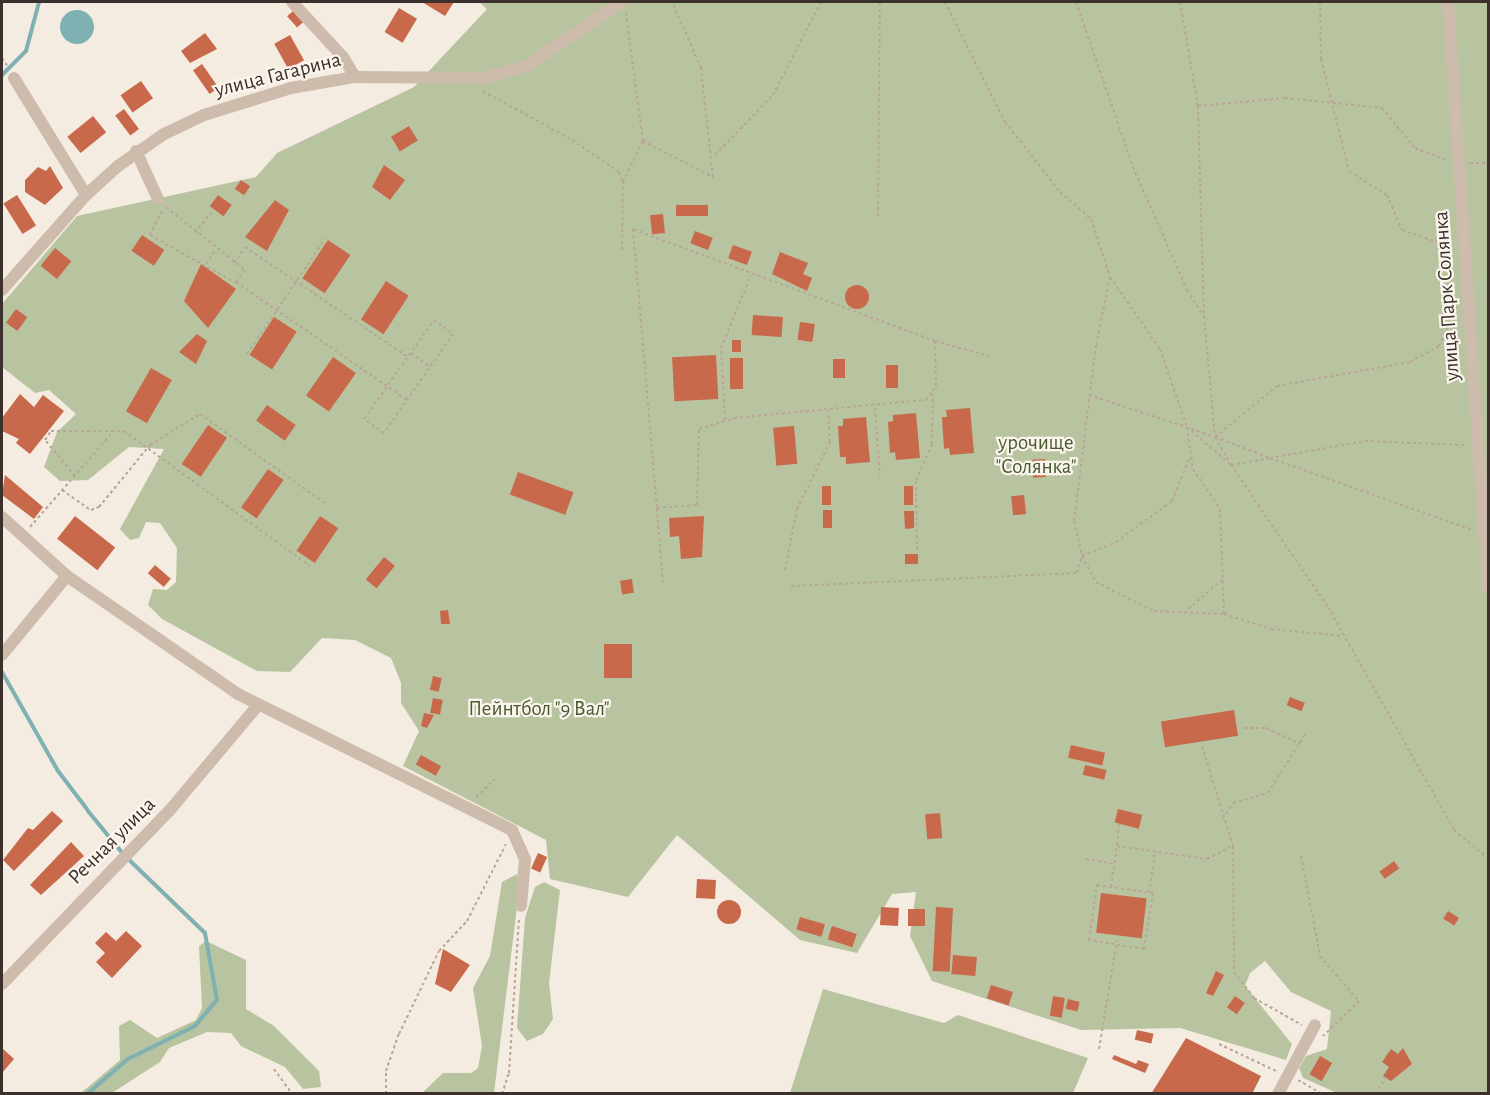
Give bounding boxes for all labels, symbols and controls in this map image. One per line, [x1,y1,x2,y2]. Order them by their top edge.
street label: улица Гагарина [212,47,344,103]
street label: улица Парк Солянка [1428,210,1466,382]
park label: урочище "Солянка" [995,430,1077,480]
park label: Пейнтбол "9 Вал" [468,696,610,722]
street label: Речная улица [63,792,161,890]

